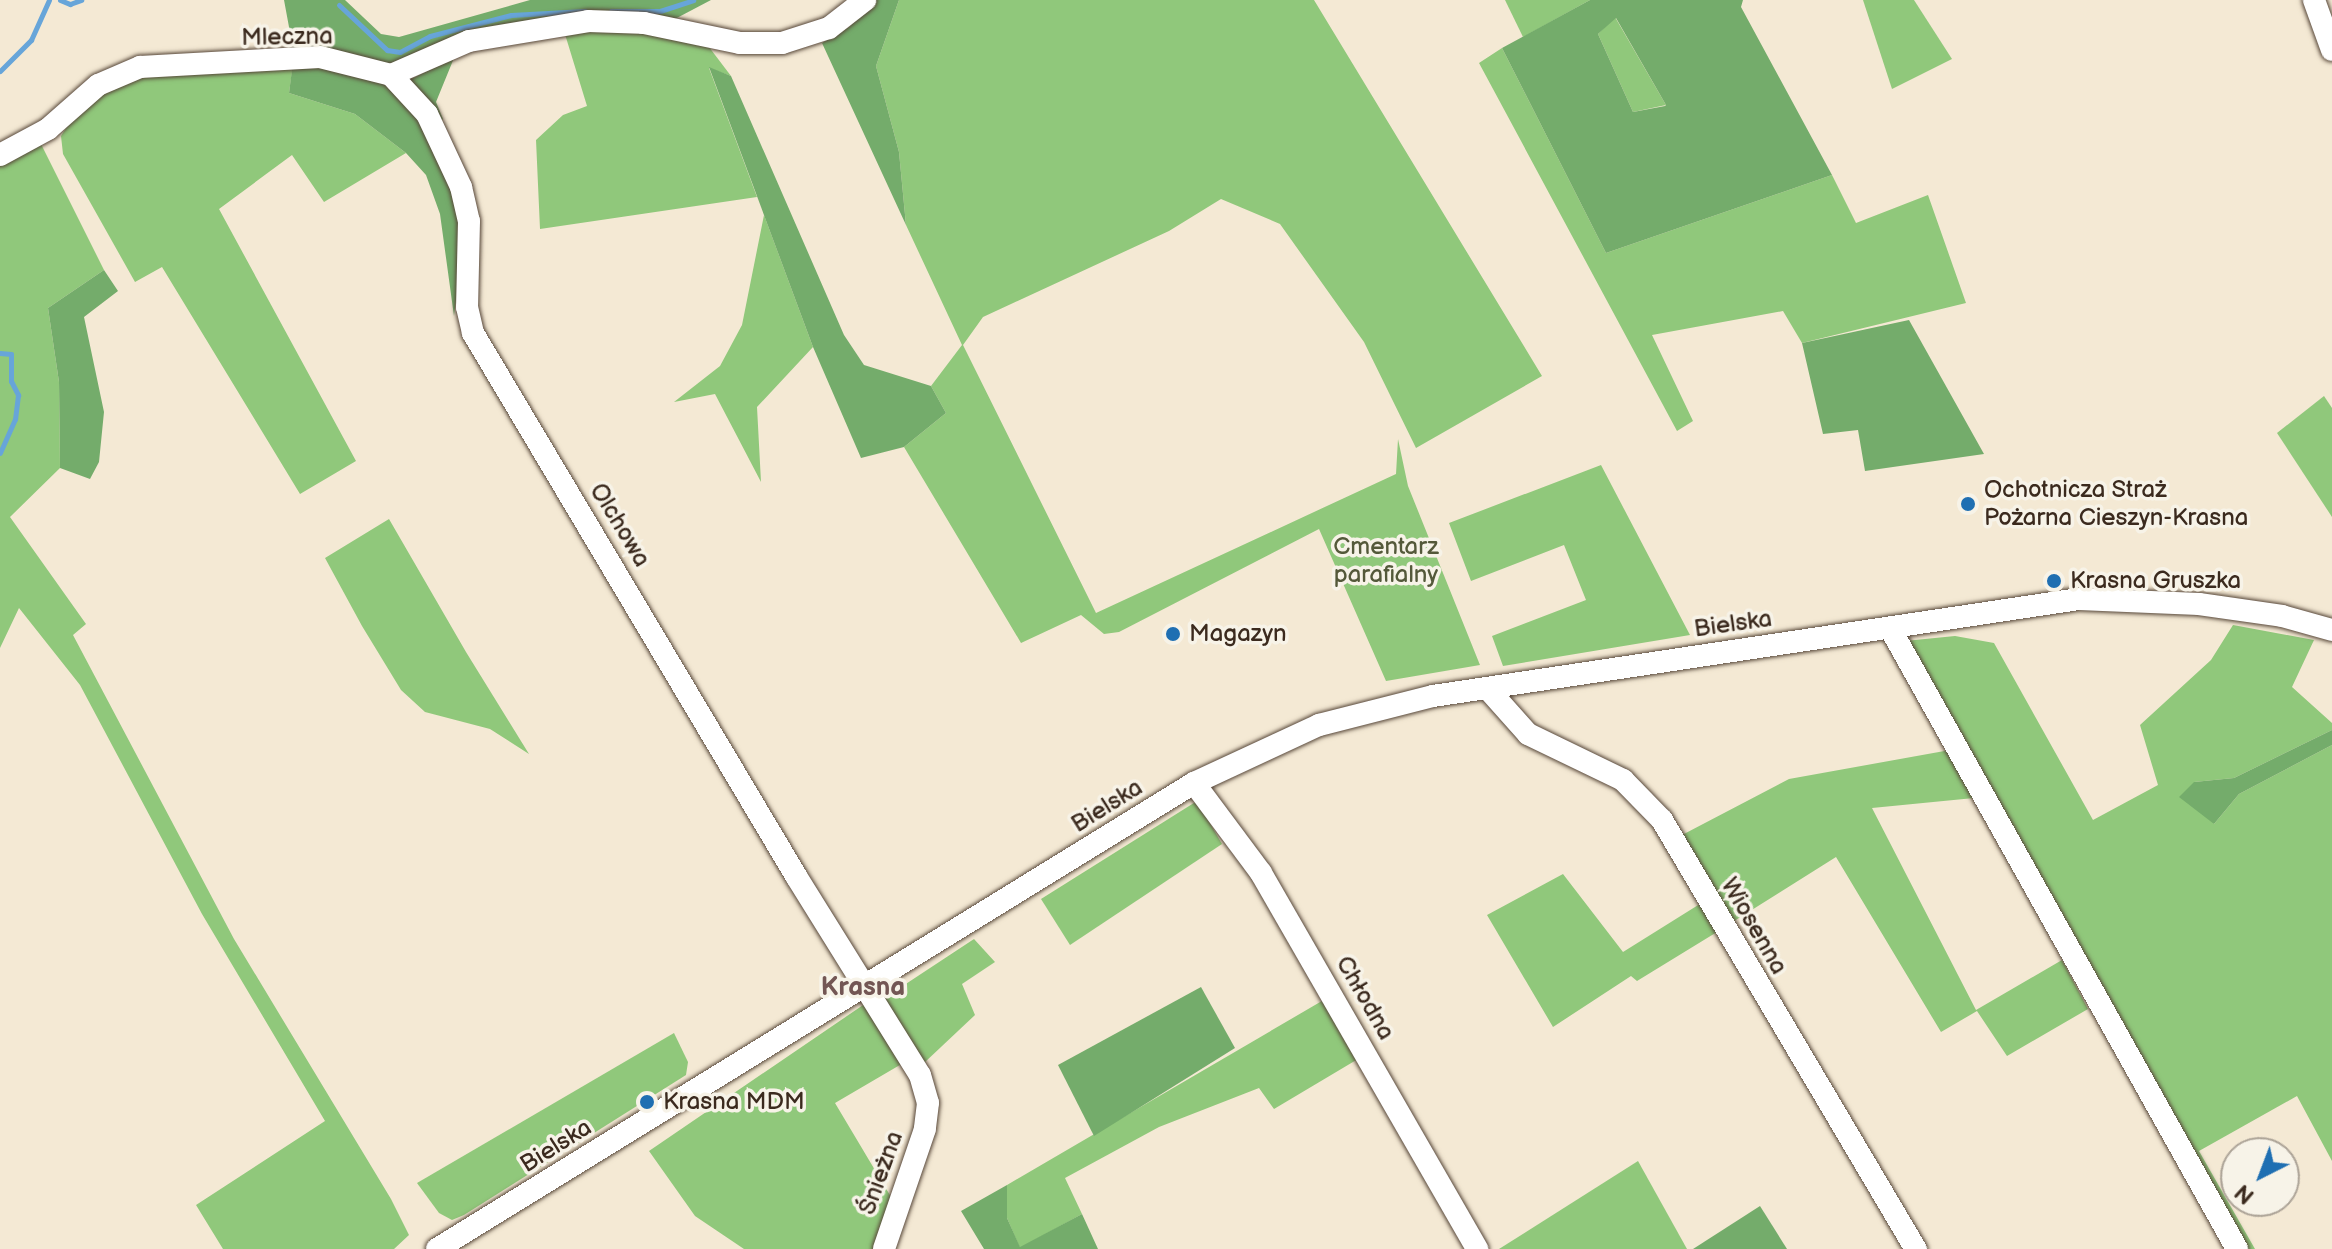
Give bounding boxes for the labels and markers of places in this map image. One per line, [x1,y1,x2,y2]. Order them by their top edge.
place label: Ochotnicza Straż Pożarna Cieszyn-Krasna [1984,476,2248,532]
marker: Ochotnicza Straż Pożarna Cieszyn-Krasna [1959,495,1977,513]
place label: Krasna Gruszka [2070,567,2241,595]
marker: Krasna Gruszka [2045,572,2063,590]
place label: Magazyn [1189,620,1287,648]
marker: Magazyn [1164,625,1182,643]
place label: Krasna MDM [663,1088,805,1116]
marker: Krasna MDM [638,1093,656,1111]

